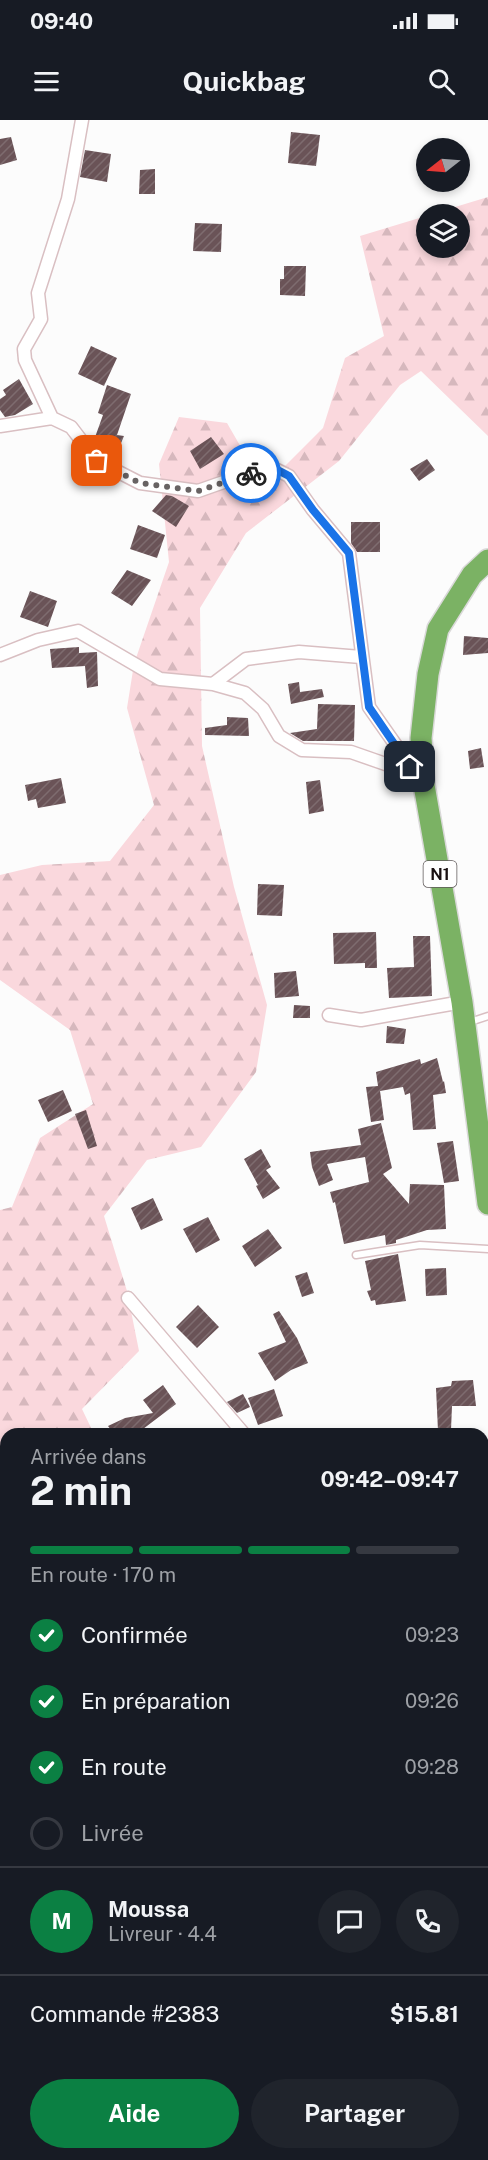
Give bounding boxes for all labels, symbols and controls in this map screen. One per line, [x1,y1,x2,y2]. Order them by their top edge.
text: 09:40 [30,8,93,34]
icon: menu [30,65,63,98]
text: Quickbag [182,65,306,97]
icon: search [425,65,458,98]
north arrow [416,138,470,192]
map controls [416,138,470,258]
button: layers [416,204,470,258]
pin [71,435,122,486]
courier [221,443,281,503]
icon: bag [80,444,113,477]
icon: bike [235,457,268,490]
pin [384,741,435,792]
icon: home [393,750,426,783]
road number: N1 [424,861,456,887]
text: Arrivée dans [30,1445,146,1469]
text: 09:42–09:47 [320,1466,459,1492]
text: 2 min [30,1468,132,1514]
text: En route · 170 m [30,1563,176,1587]
icon: check [30,1619,63,1652]
text: Confirmée [81,1622,188,1648]
text: 09:23 [405,1623,459,1647]
icon: check [30,1685,63,1718]
text: En préparation [81,1688,231,1714]
text: 09:26 [405,1689,459,1713]
icon: check [30,1751,63,1784]
text: En route [81,1754,167,1780]
text: 09:28 [405,1755,459,1779]
text: Livrée [81,1820,144,1846]
button: chat [318,1890,381,1953]
button: phone [396,1890,459,1953]
text: Moussa [108,1896,189,1922]
text: M [51,1908,72,1934]
text: Livreur · 4.4 [108,1922,217,1946]
text: Commande #2383 [30,2001,219,2027]
text: $15.81 [390,2001,459,2027]
button: Aide [30,2079,239,2148]
button: Partager [251,2079,459,2148]

